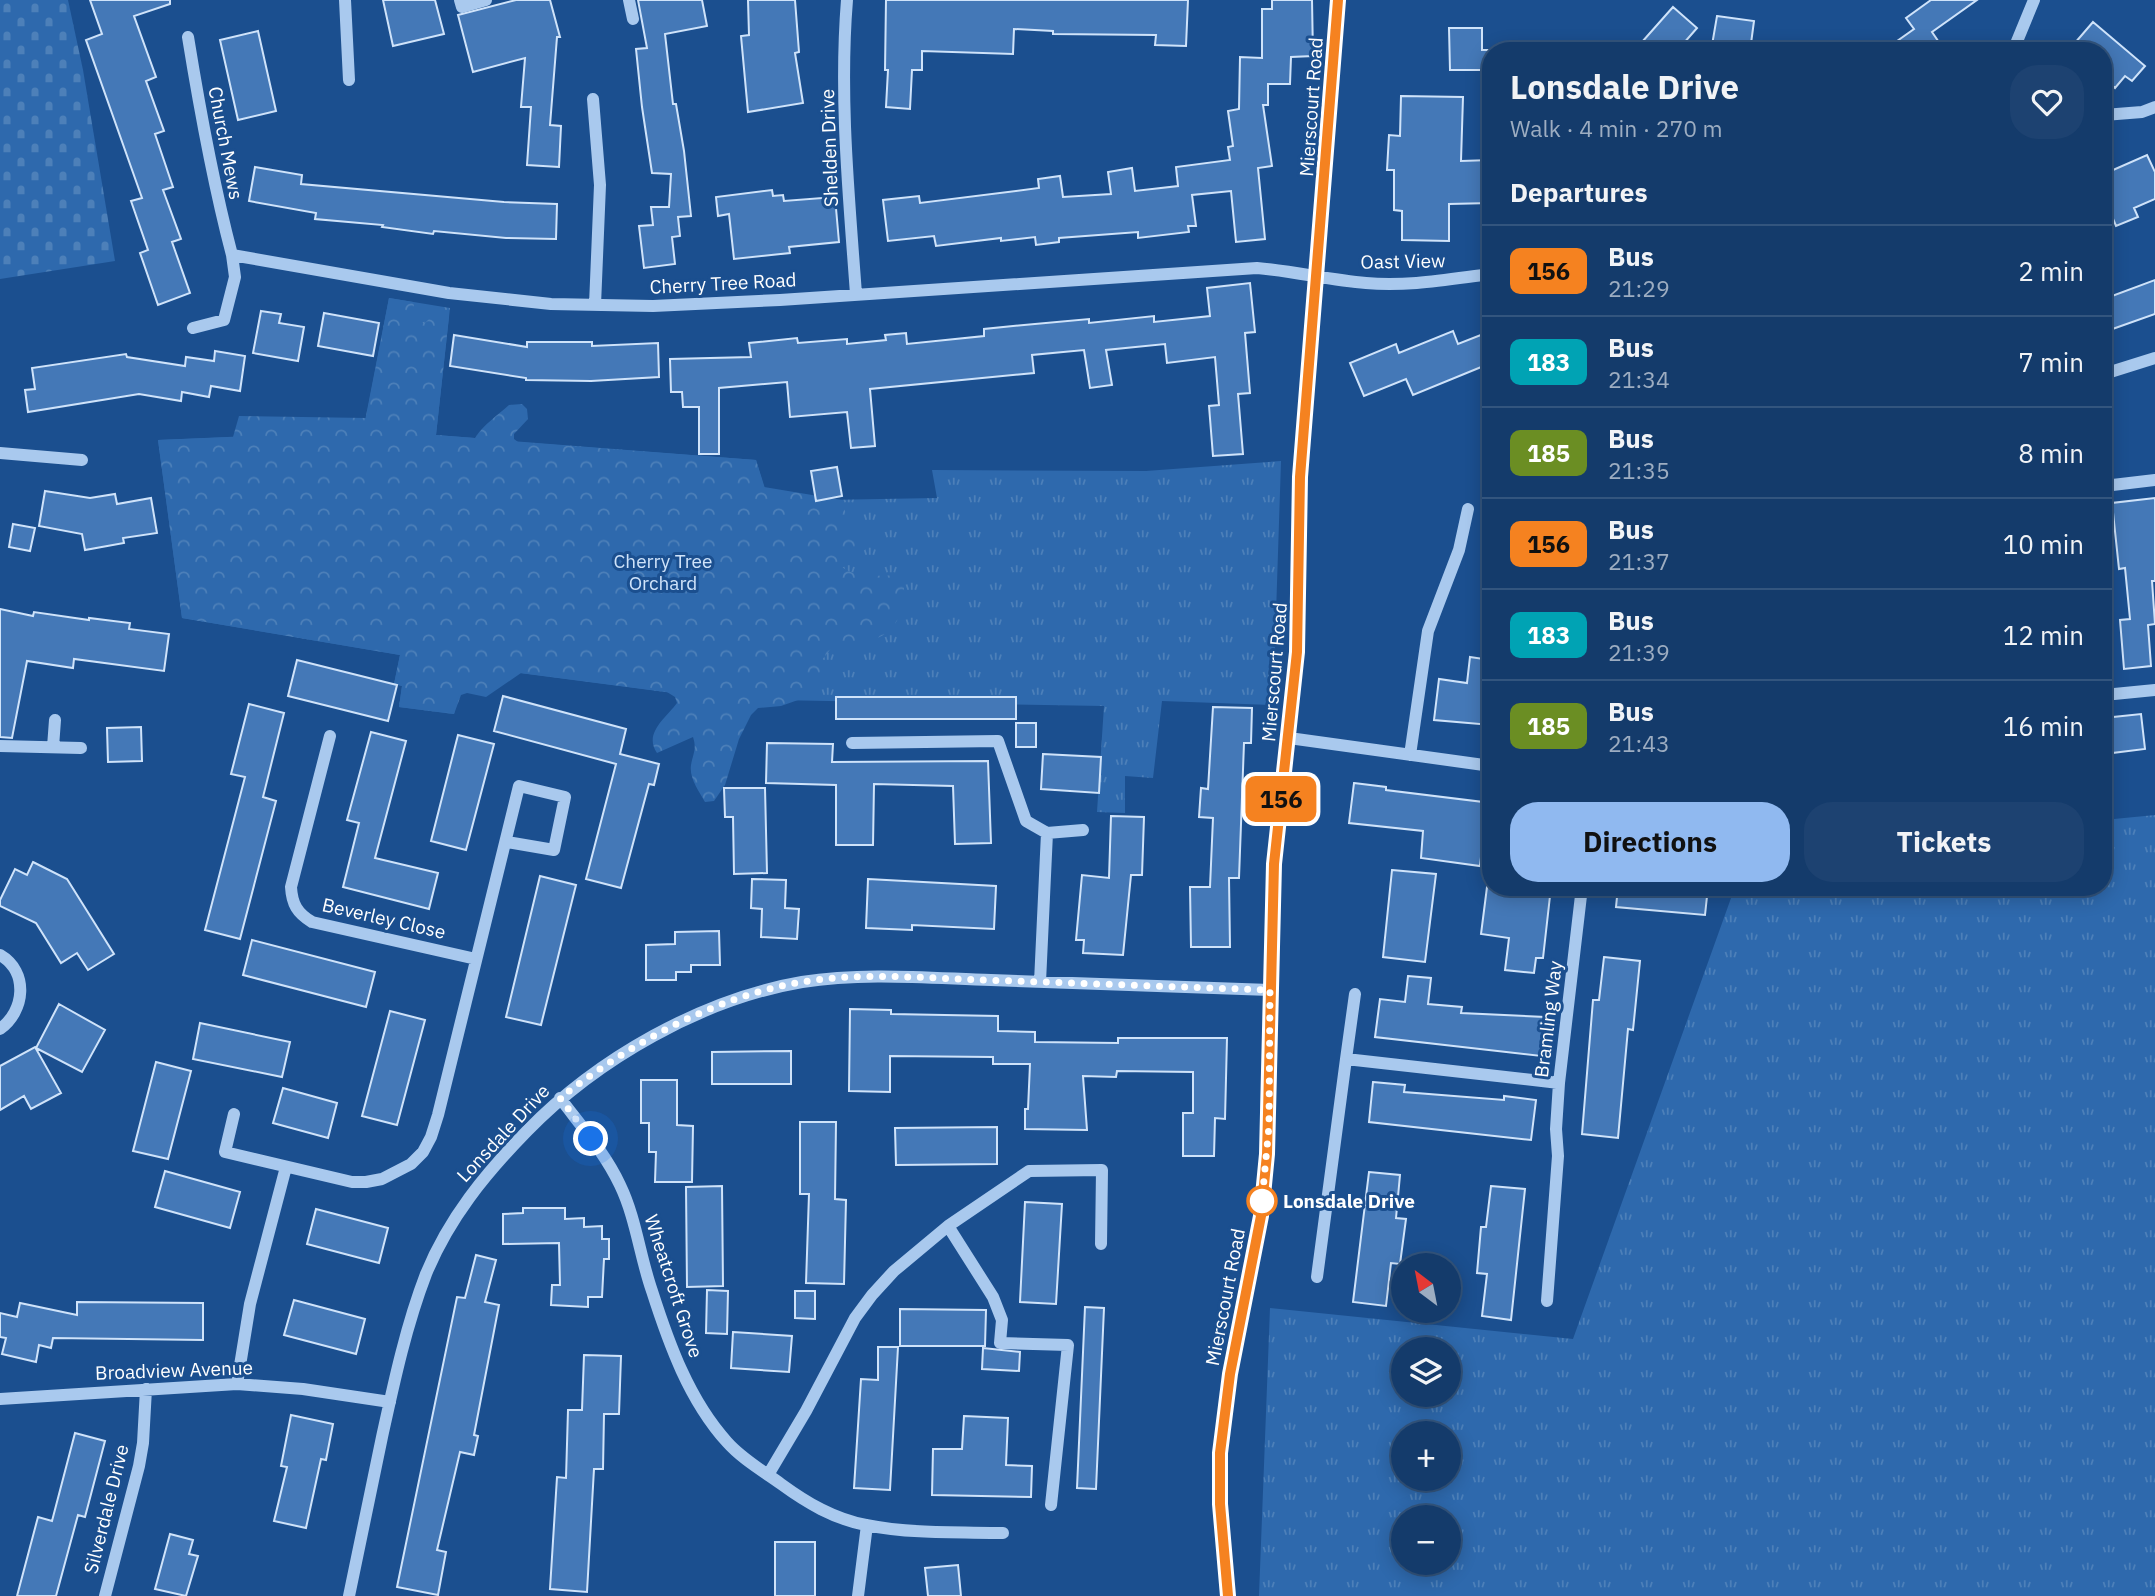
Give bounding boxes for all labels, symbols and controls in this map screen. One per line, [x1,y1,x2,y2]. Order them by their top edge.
street label: Mierscourt Road [1294,37,1328,177]
text: Lonsdale Drive [1510,65,1739,108]
button: heart [2010,65,2084,139]
street label: Church Mews [203,84,249,202]
street label: Shelden Drive [815,88,843,208]
text: Walk · 4 min · 270 m [1510,113,1723,143]
text: Departures [1510,175,1648,209]
text: Bus [1608,239,1654,273]
street label: Oast View [1360,248,1446,274]
text: 2 min [2018,254,2084,288]
text: 156 [1527,255,1570,287]
street label: Cherry Tree Road [649,267,797,299]
text: 21:29 [1608,273,1670,303]
text: Bus [1608,330,1654,364]
text: 7 min [2018,345,2084,379]
text: 183 [1527,346,1570,378]
text: 21:34 [1608,364,1670,394]
text: Bus [1608,421,1654,455]
text: 8 min [2018,436,2084,470]
text: 185 [1527,437,1570,469]
text: 21:35 [1608,455,1670,485]
text: Bus [1608,512,1654,546]
text: 10 min [2003,527,2084,561]
text: 156 [1527,528,1570,560]
text: 21:37 [1608,546,1670,576]
park label: Cherry Tree Orchard [614,549,712,595]
street label: Mierscourt Road [1256,601,1292,743]
text: Bus [1608,603,1654,637]
text: 12 min [2003,618,2084,652]
text: 183 [1527,619,1570,651]
text: 21:39 [1608,637,1670,667]
text: Bus [1608,694,1654,728]
text: 16 min [2003,709,2084,743]
text: 185 [1527,710,1570,742]
text: 21:43 [1608,728,1670,758]
line badge: 156 [1241,776,1321,822]
text: 156 [1259,783,1303,815]
button: Directions [1510,802,1790,882]
button: Tickets [1804,802,2084,882]
street label: Beverley Close [320,892,448,944]
street label: Bramling Way [1529,959,1567,1079]
street label: Lonsdale Drive [451,1079,555,1187]
your location [573,1121,608,1156]
marker: Lonsdale Drive [1247,1186,1277,1216]
place label: Lonsdale Drive [1283,1189,1415,1213]
street label: Wheatcroft Grove [640,1211,708,1361]
street label: Mierscourt Road [1200,1226,1250,1368]
north arrow [1391,1253,1461,1323]
map controls [1391,1253,1461,1575]
button: layers [1391,1337,1461,1407]
street label: Broadview Avenue [95,1355,253,1385]
button: + [1391,1421,1461,1491]
street label: Silverdale Drive [78,1442,134,1576]
button: − [1391,1505,1461,1575]

